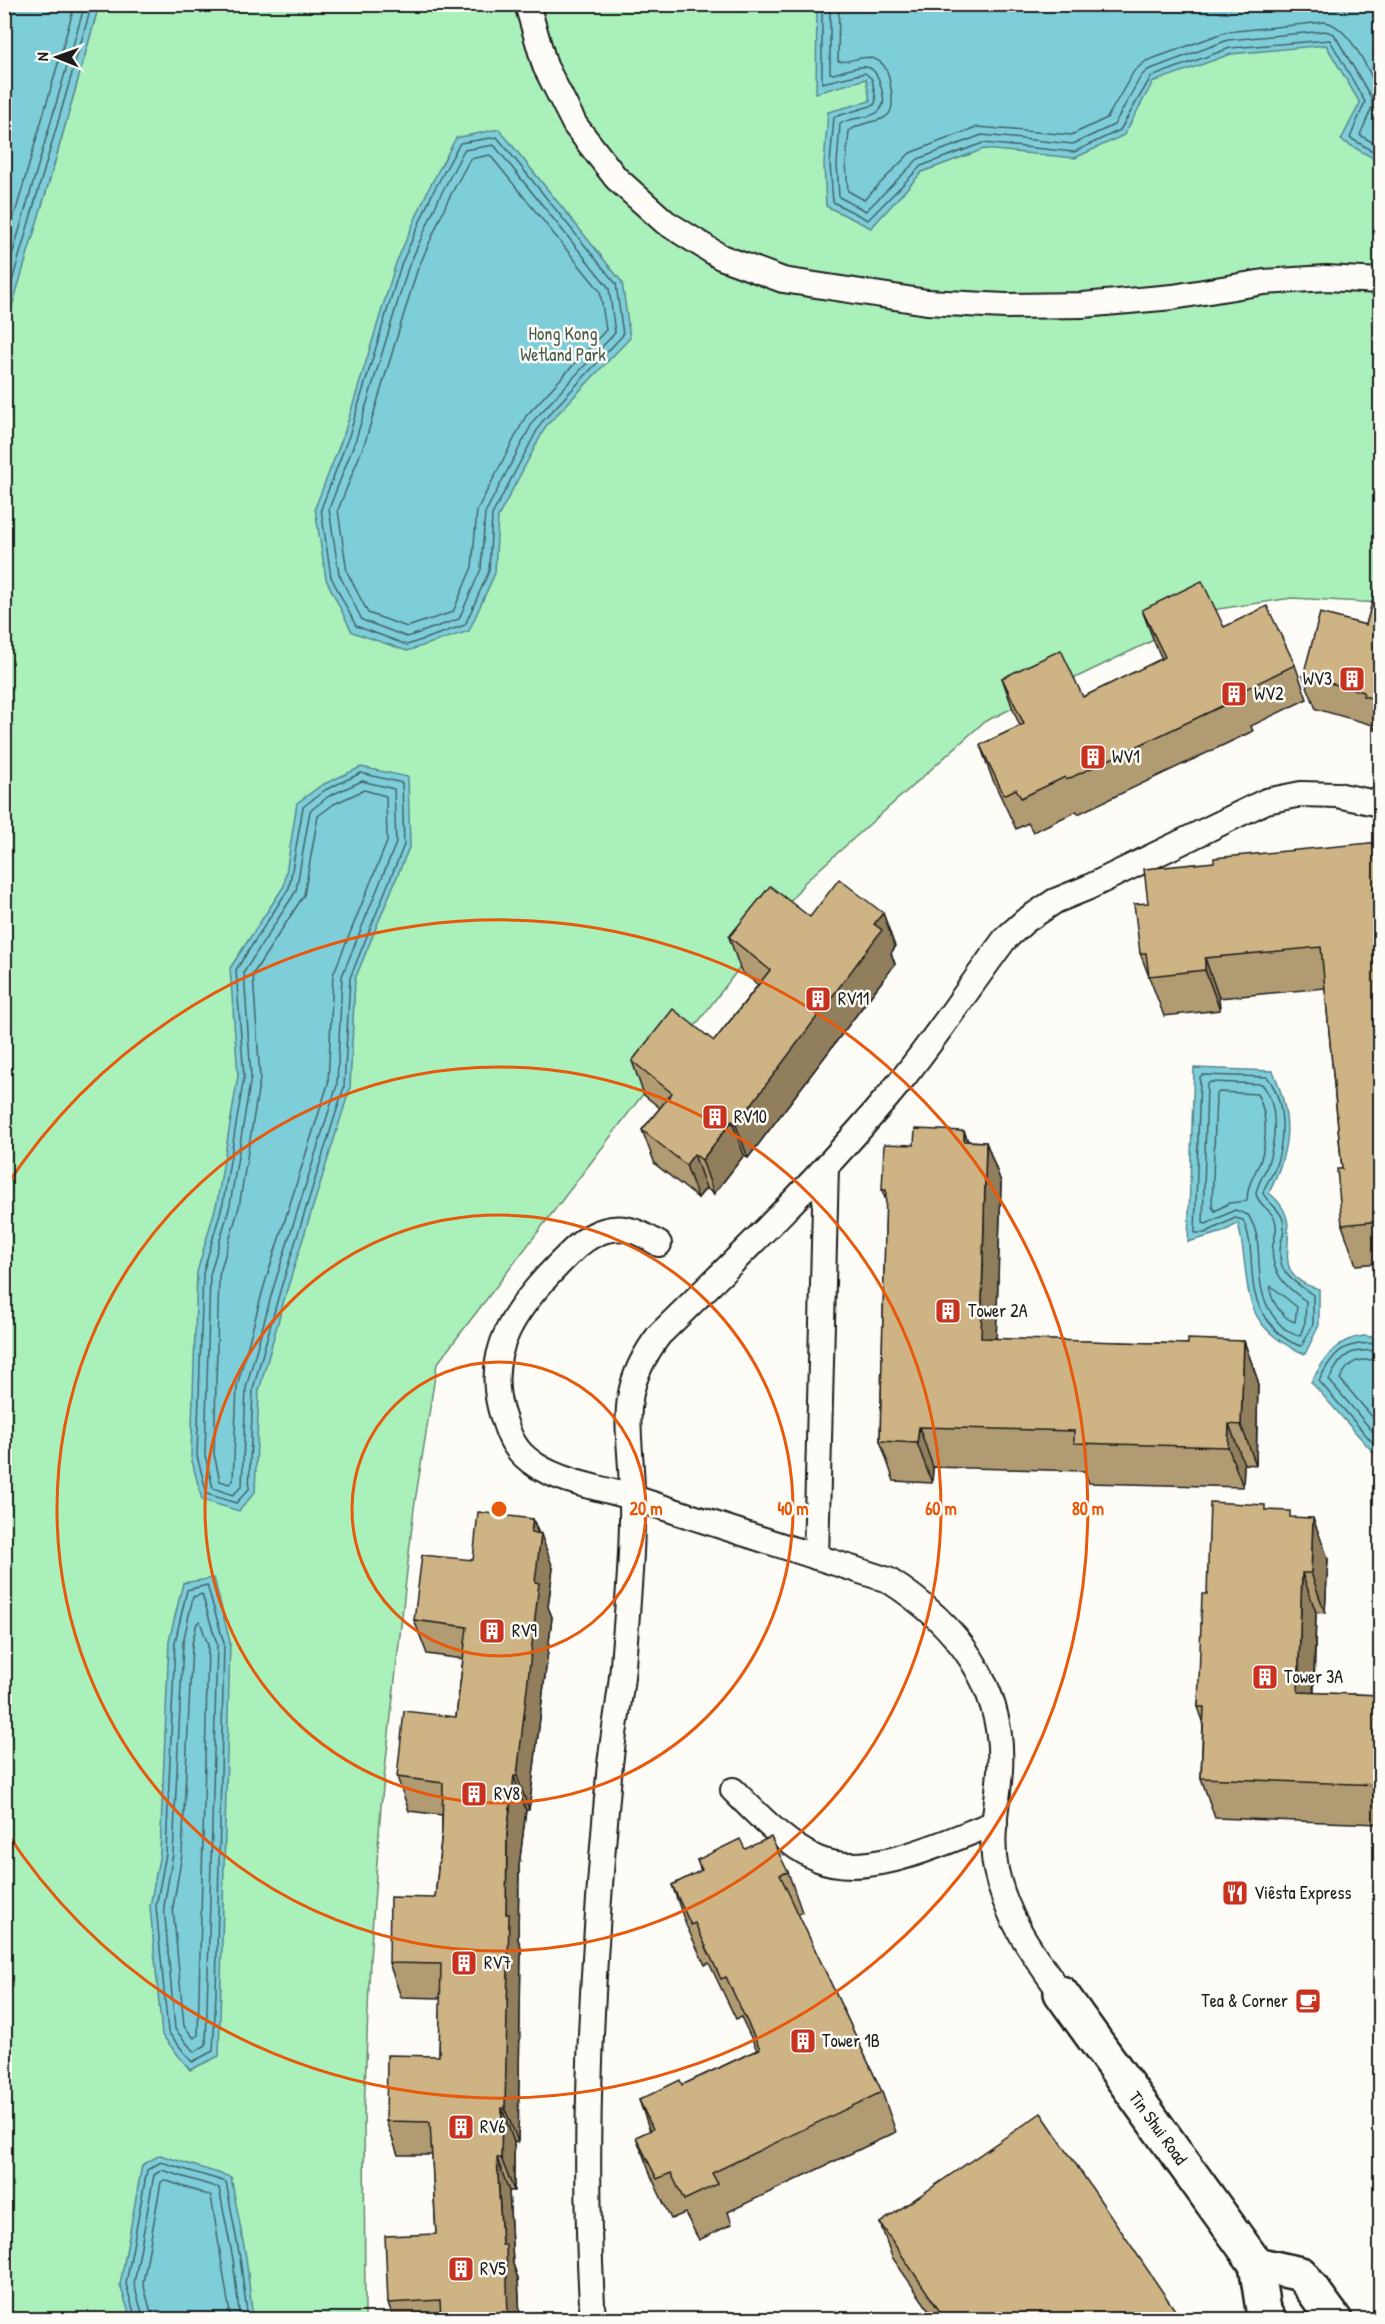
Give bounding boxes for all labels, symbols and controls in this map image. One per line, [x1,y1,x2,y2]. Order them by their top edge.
north arrow [27,27,87,87]
text: N [31,52,53,61]
park label: Hong Kong Wetland Park [520,321,606,367]
building icon: WV3 [1337,664,1367,694]
place label: WV3 [1303,666,1332,691]
building icon: WV2 [1219,679,1249,709]
place label: WV2 [1254,681,1284,706]
building icon: WV1 [1078,742,1108,772]
place label: WV1 [1112,744,1140,769]
building icon: RV11 [803,984,833,1014]
place label: RV11 [838,986,869,1011]
building icon: RV10 [700,1102,730,1132]
place label: RV10 [734,1104,767,1129]
building icon: Tower 2A [933,1296,963,1326]
place label: Tower 2A [968,1298,1028,1323]
text: 20 m [630,1496,662,1521]
text: 40 m [777,1496,809,1521]
text: 60 m [925,1496,957,1521]
text: 80 m [1072,1496,1104,1521]
centre of rings [489,1499,509,1519]
building icon: RV9 [477,1616,507,1646]
place label: RV9 [512,1618,537,1643]
building icon: Tower 3A [1250,1662,1280,1692]
place label: Tower 3A [1284,1664,1343,1689]
building icon: RV8 [459,1779,489,1809]
place label: RV8 [494,1781,520,1806]
restaurant icon: Viêsta Express [1220,1878,1250,1908]
place label: Viêsta Express [1254,1880,1351,1905]
building icon: RV7 [449,1948,479,1978]
place label: RV7 [484,1950,511,1975]
cafe icon: Tea & Corner [1293,1986,1323,2016]
place label: Tea & Corner [1201,1988,1288,2013]
building icon: Tower 1B [788,2026,818,2056]
place label: Tower 1B [822,2028,880,2053]
street label: Tin Shui Road [1123,2086,1194,2170]
building icon: RV6 [446,2112,476,2142]
place label: RV6 [480,2114,505,2139]
building icon: RV5 [446,2254,476,2284]
place label: RV5 [480,2256,506,2281]

